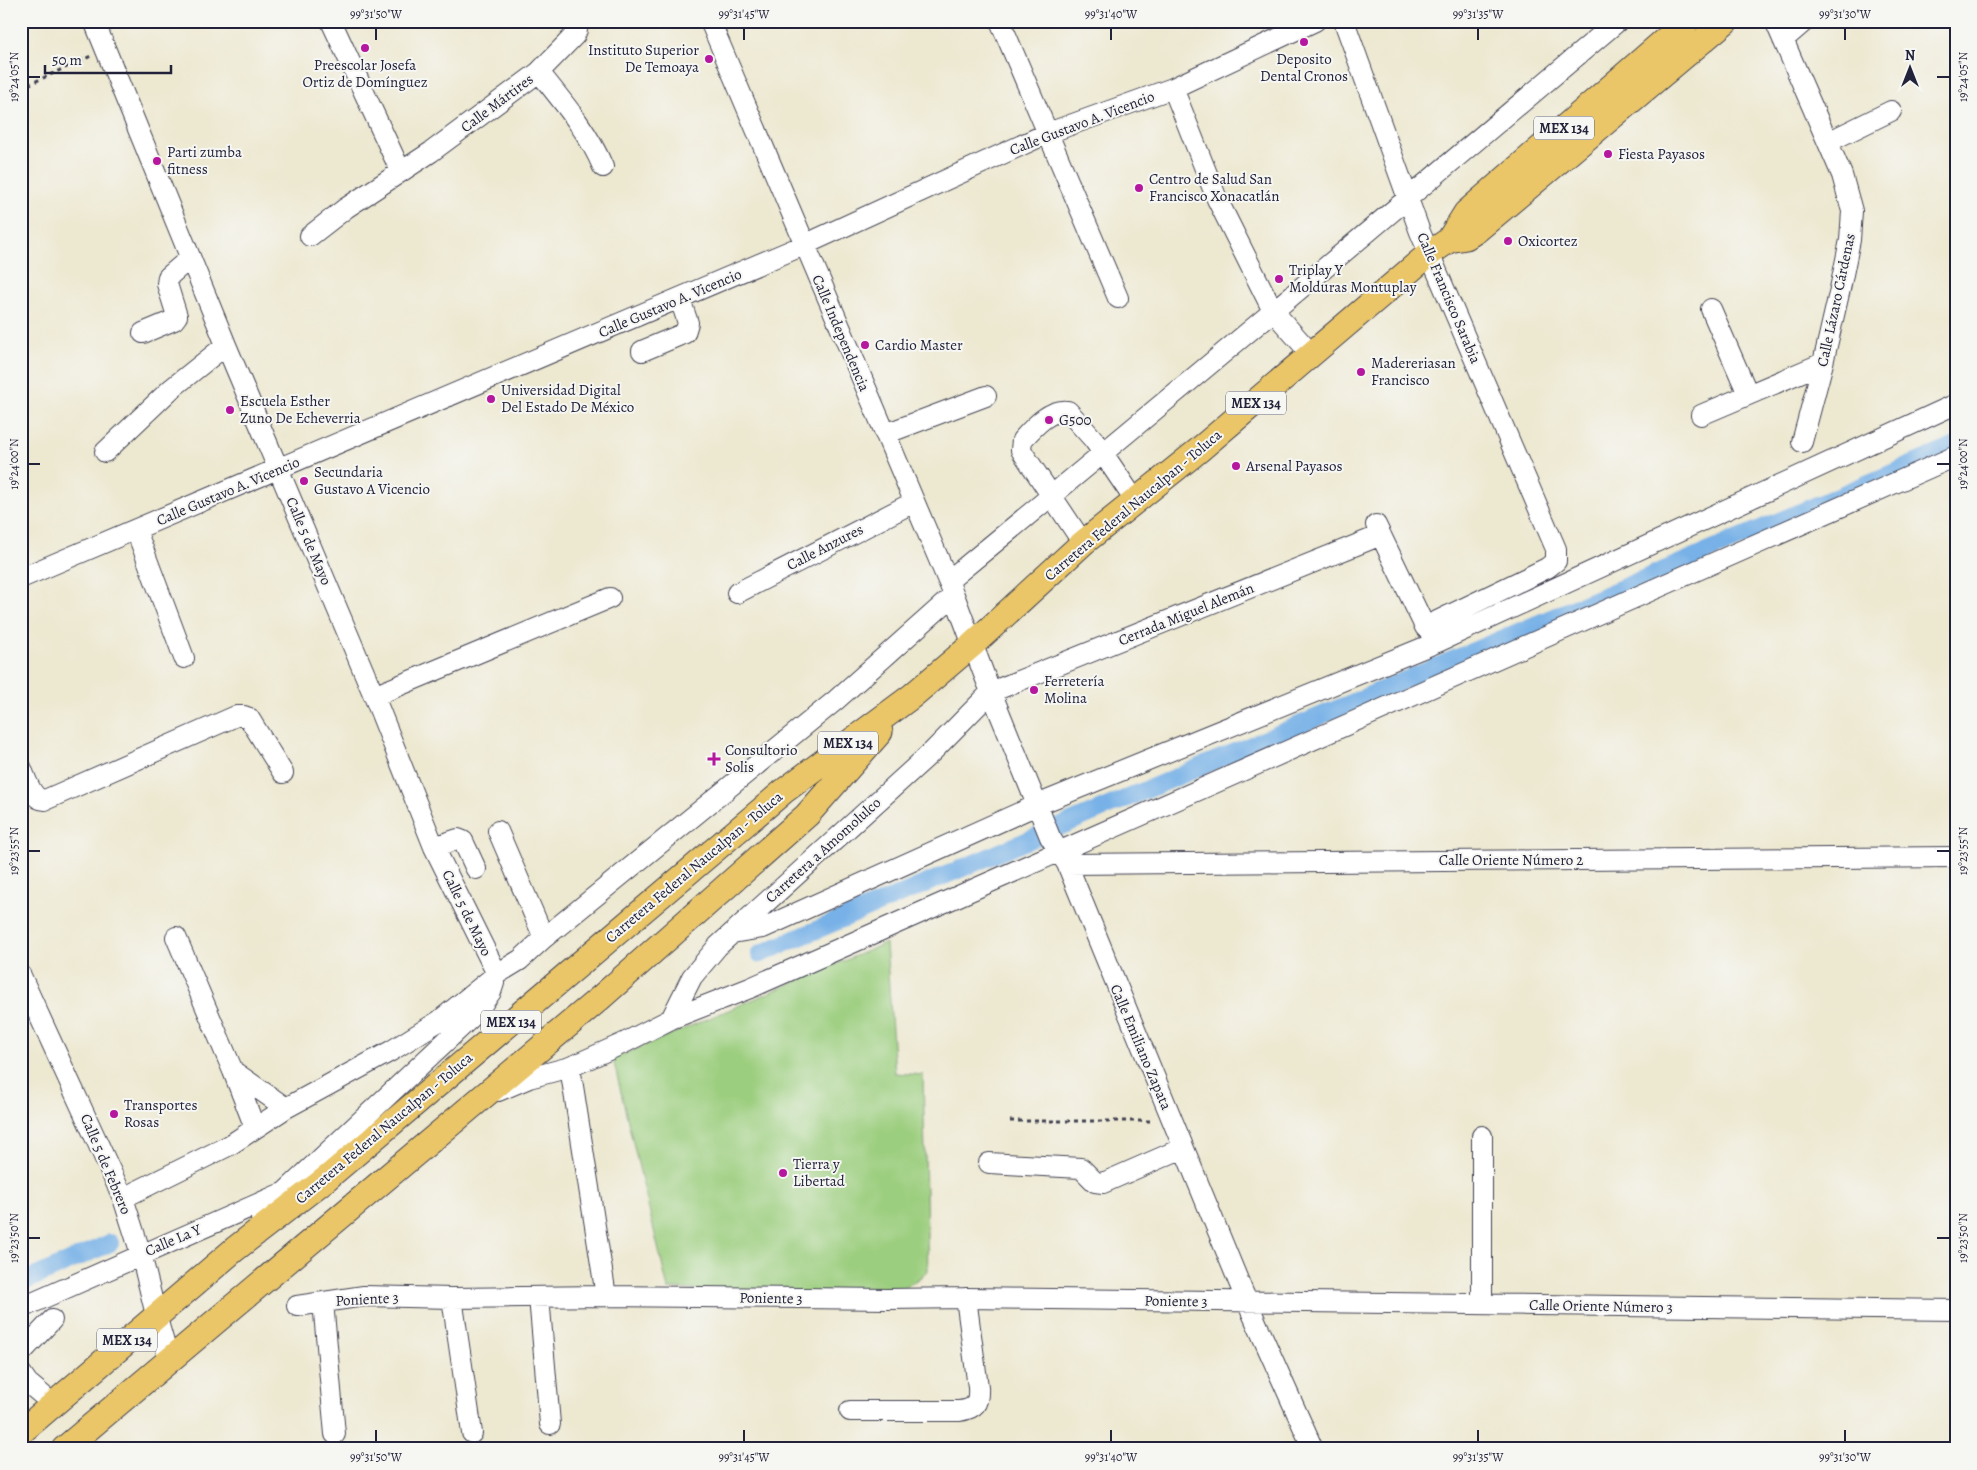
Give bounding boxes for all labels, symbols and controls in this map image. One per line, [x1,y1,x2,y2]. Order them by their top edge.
text: 99°31'50"W [350,6,403,22]
text: 99°31'45"W [718,6,770,22]
text: 99°31'40"W [1085,6,1138,22]
text: 99°31'35"W [1453,6,1504,22]
text: 99°31'30"W [1819,6,1872,22]
marker: Deposito Dental Cronos [1298,36,1310,48]
place label: Instituto Superior De Temoaya [588,40,699,77]
scale bar [45,42,171,74]
marker: Preescolar Josefa Ortiz de Domínguez [359,42,371,54]
north arrow [1884,42,1934,92]
text: N [1905,46,1915,65]
place label: Deposito Dental Cronos [1260,49,1348,86]
text: 50 m [52,50,82,70]
text: 19°24'05"N [6,52,22,102]
text: 19°24'05"N [1955,52,1971,102]
marker: Instituto Superior De Temoaya [703,53,715,65]
place label: Preescolar Josefa Ortiz de Domínguez [302,55,428,92]
street label: Calle Mártires [457,69,537,137]
street label: Calle Gustavo A. Vicencio [1007,86,1157,160]
road number: MEX 134 [1534,116,1594,140]
place label: Parti zumba fitness [167,142,242,179]
place label: Fiesta Payasos [1618,144,1705,164]
marker: Fiesta Payasos [1602,148,1614,160]
marker: Parti zumba fitness [151,155,163,167]
place label: Centro de Salud San Francisco Xonacatlán [1149,169,1279,206]
marker: Centro de Salud San Francisco Xonacatlán [1133,182,1145,194]
street label: Calle Francisco Sarabia [1412,229,1486,367]
place label: Oxicortez [1518,231,1578,251]
street label: Calle Lázaro Cárdenas [1812,231,1860,369]
marker: Oxicortez [1502,235,1514,247]
place label: Triplay Y Molduras Montuplay [1289,260,1417,297]
street label: Calle Gustavo A. Vicencio [595,264,745,342]
street label: Calle Independencia [807,272,875,394]
marker: Triplay Y Molduras Montuplay [1273,273,1285,285]
place label: Cardio Master [875,335,963,355]
marker: Cardio Master [859,339,871,351]
place label: Madereriasan Francisco [1371,353,1456,390]
marker: Madereriasan Francisco [1355,366,1367,378]
place label: Universidad Digital Del Estado De México [501,380,634,417]
place label: Escuela Esther Zuno De Echeverria [240,391,361,428]
road number: MEX 134 [1226,392,1286,414]
marker: Universidad Digital Del Estado De México [485,393,497,405]
marker: Escuela Esther Zuno De Echeverria [224,404,236,416]
place label: G500 [1059,410,1091,430]
marker: G500 [1043,414,1055,426]
street label: Carretera Federal Naucalpan - Toluca [1040,425,1226,585]
text: 19°24'00"N [6,438,22,490]
text: 19°24'00"N [1955,438,1971,490]
street label: Calle Gustavo A. Vicencio [153,452,303,530]
place label: Arsenal Payasos [1245,456,1342,476]
marker: Arsenal Payasos [1230,460,1242,472]
place label: Secundaria Gustavo A Vicencio [314,462,430,499]
marker: Secundaria Gustavo A Vicencio [298,475,310,487]
street label: Calle 5 de Mayo [281,494,337,588]
street label: Calle Anzures [783,519,867,575]
street label: Cerrada Miguel Alemán [1115,578,1257,650]
place label: Ferretería Molina [1044,671,1104,708]
marker: Ferretería Molina [1028,684,1040,696]
road number: MEX 134 [818,731,878,754]
place label: Consultorio Solis [725,740,797,777]
marker: Consultorio Solis [707,752,721,766]
street label: Carretera Federal Naucalpan - Toluca [601,787,787,947]
street label: Carretera a Amomolulco [761,793,885,907]
text: 19°23'55"N [6,826,22,875]
text: 19°23'55"N [1955,826,1971,875]
street label: Calle Oriente Número 2 [1439,850,1583,870]
street label: Calle 5 de Mayo [437,866,497,960]
street label: Calle Emiliano Zapata [1106,981,1176,1113]
road number: MEX 134 [481,1010,541,1034]
street label: Carretera Federal Naucalpan - Toluca [291,1048,477,1208]
place label: Transportes Rosas [124,1095,197,1132]
marker: Transportes Rosas [108,1108,120,1120]
street label: Calle 5 de Febrero [76,1111,136,1217]
place label: Tierra y Libertad [793,1154,846,1191]
marker: Tierra y Libertad [777,1167,789,1179]
text: 19°23'50"N [6,1213,22,1263]
text: 19°23'50"N [1955,1213,1971,1263]
street label: Calle La Y [142,1219,205,1261]
street label: Poniente 3 [335,1287,399,1311]
street label: Poniente 3 [739,1287,803,1309]
street label: Poniente 3 [1144,1290,1208,1312]
street label: Calle Oriente Número 3 [1529,1295,1673,1317]
road number: MEX 134 [97,1328,157,1352]
text: 99°31'50"W [350,1449,403,1465]
text: 99°31'45"W [718,1449,770,1465]
text: 99°31'40"W [1085,1449,1138,1465]
text: 99°31'35"W [1453,1449,1504,1465]
text: 99°31'30"W [1819,1449,1872,1465]

